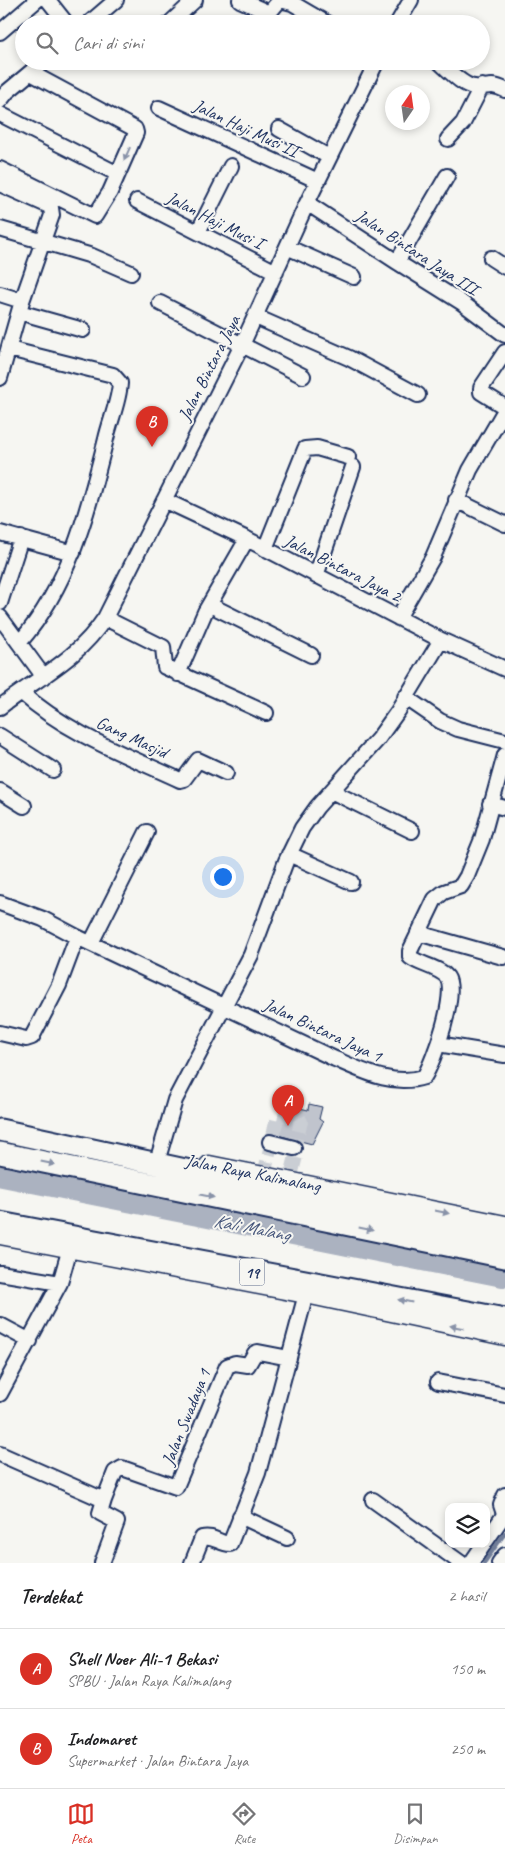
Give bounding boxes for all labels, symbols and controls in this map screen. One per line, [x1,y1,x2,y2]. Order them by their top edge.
search box [15,15,490,70]
icon: search [33,29,61,57]
text: Cari di sini [73,31,143,55]
north arrow [385,85,430,130]
street label: Jalan Haji Musi II [189,94,305,163]
one-way arrow [122,147,130,161]
street label: Jalan Haji Musi I [162,186,270,255]
street label: Jalan Bintara Jaya III [351,204,486,302]
street label: Jalan Bintara Jaya [173,311,245,425]
pin: B [136,406,168,447]
street label: Jalan Bintara Jaya 2 [280,529,407,608]
street label: Gang Masjid [93,711,174,764]
your location [210,864,236,890]
street label: Jalan Bintara Jaya 1 [260,993,386,1067]
pin: A [272,1085,304,1126]
street label: Jalan Raya Kalimalang [183,1149,324,1197]
one-way arrow [40,1160,56,1168]
one-way arrow [199,1193,215,1201]
one-way arrow [435,1208,450,1216]
water label: Kali Malang [212,1209,294,1248]
one-way arrow [358,1225,374,1233]
road number: 19 [240,1258,264,1286]
one-way arrow [397,1296,413,1304]
one-way arrow [449,1323,465,1331]
street label: Jalan Swadaya 1 [156,1365,216,1469]
map controls [445,1503,490,1548]
button: layers [445,1503,490,1548]
text: Terdekat [20,1583,81,1609]
text: 2 hasil [448,1586,485,1606]
text: Shell Noer Ali-1 Bekasi [67,1647,217,1671]
text: A [32,1659,40,1679]
text: 150 m [451,1659,485,1679]
text: SPBU · Jalan Raya Kalimalang [67,1671,230,1691]
text: Indomaret [67,1727,136,1751]
text: B [32,1739,40,1759]
text: 250 m [451,1739,485,1759]
text: Supermarket · Jalan Bintara Jaya [67,1751,248,1771]
tab: Peta [67,1800,95,1847]
tab: Rute [230,1800,258,1847]
tab: Disimpan [393,1800,438,1847]

